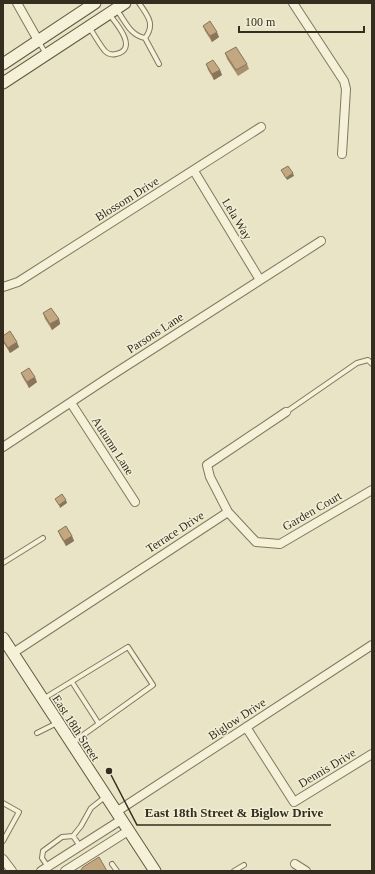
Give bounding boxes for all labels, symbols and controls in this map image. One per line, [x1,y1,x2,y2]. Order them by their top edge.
scale bar [239,8,364,34]
text: 100 m [245,15,276,29]
street label: Blossom Drive [93,174,161,224]
street label: Lela Way [219,196,255,242]
street label: Parsons Lane [124,310,186,356]
street label: Autumn Lane [89,414,137,478]
street label: Garden Court [280,488,345,533]
street label: Terrace Drive [143,508,207,556]
street label: East 18th Street [49,692,103,764]
street label: Biglow Drive [206,695,268,743]
street label: Dennis Drive [296,745,358,791]
callout: East 18th Street & Biglow Drive [137,800,331,825]
text: East 18th Street & Biglow Drive [145,805,323,820]

